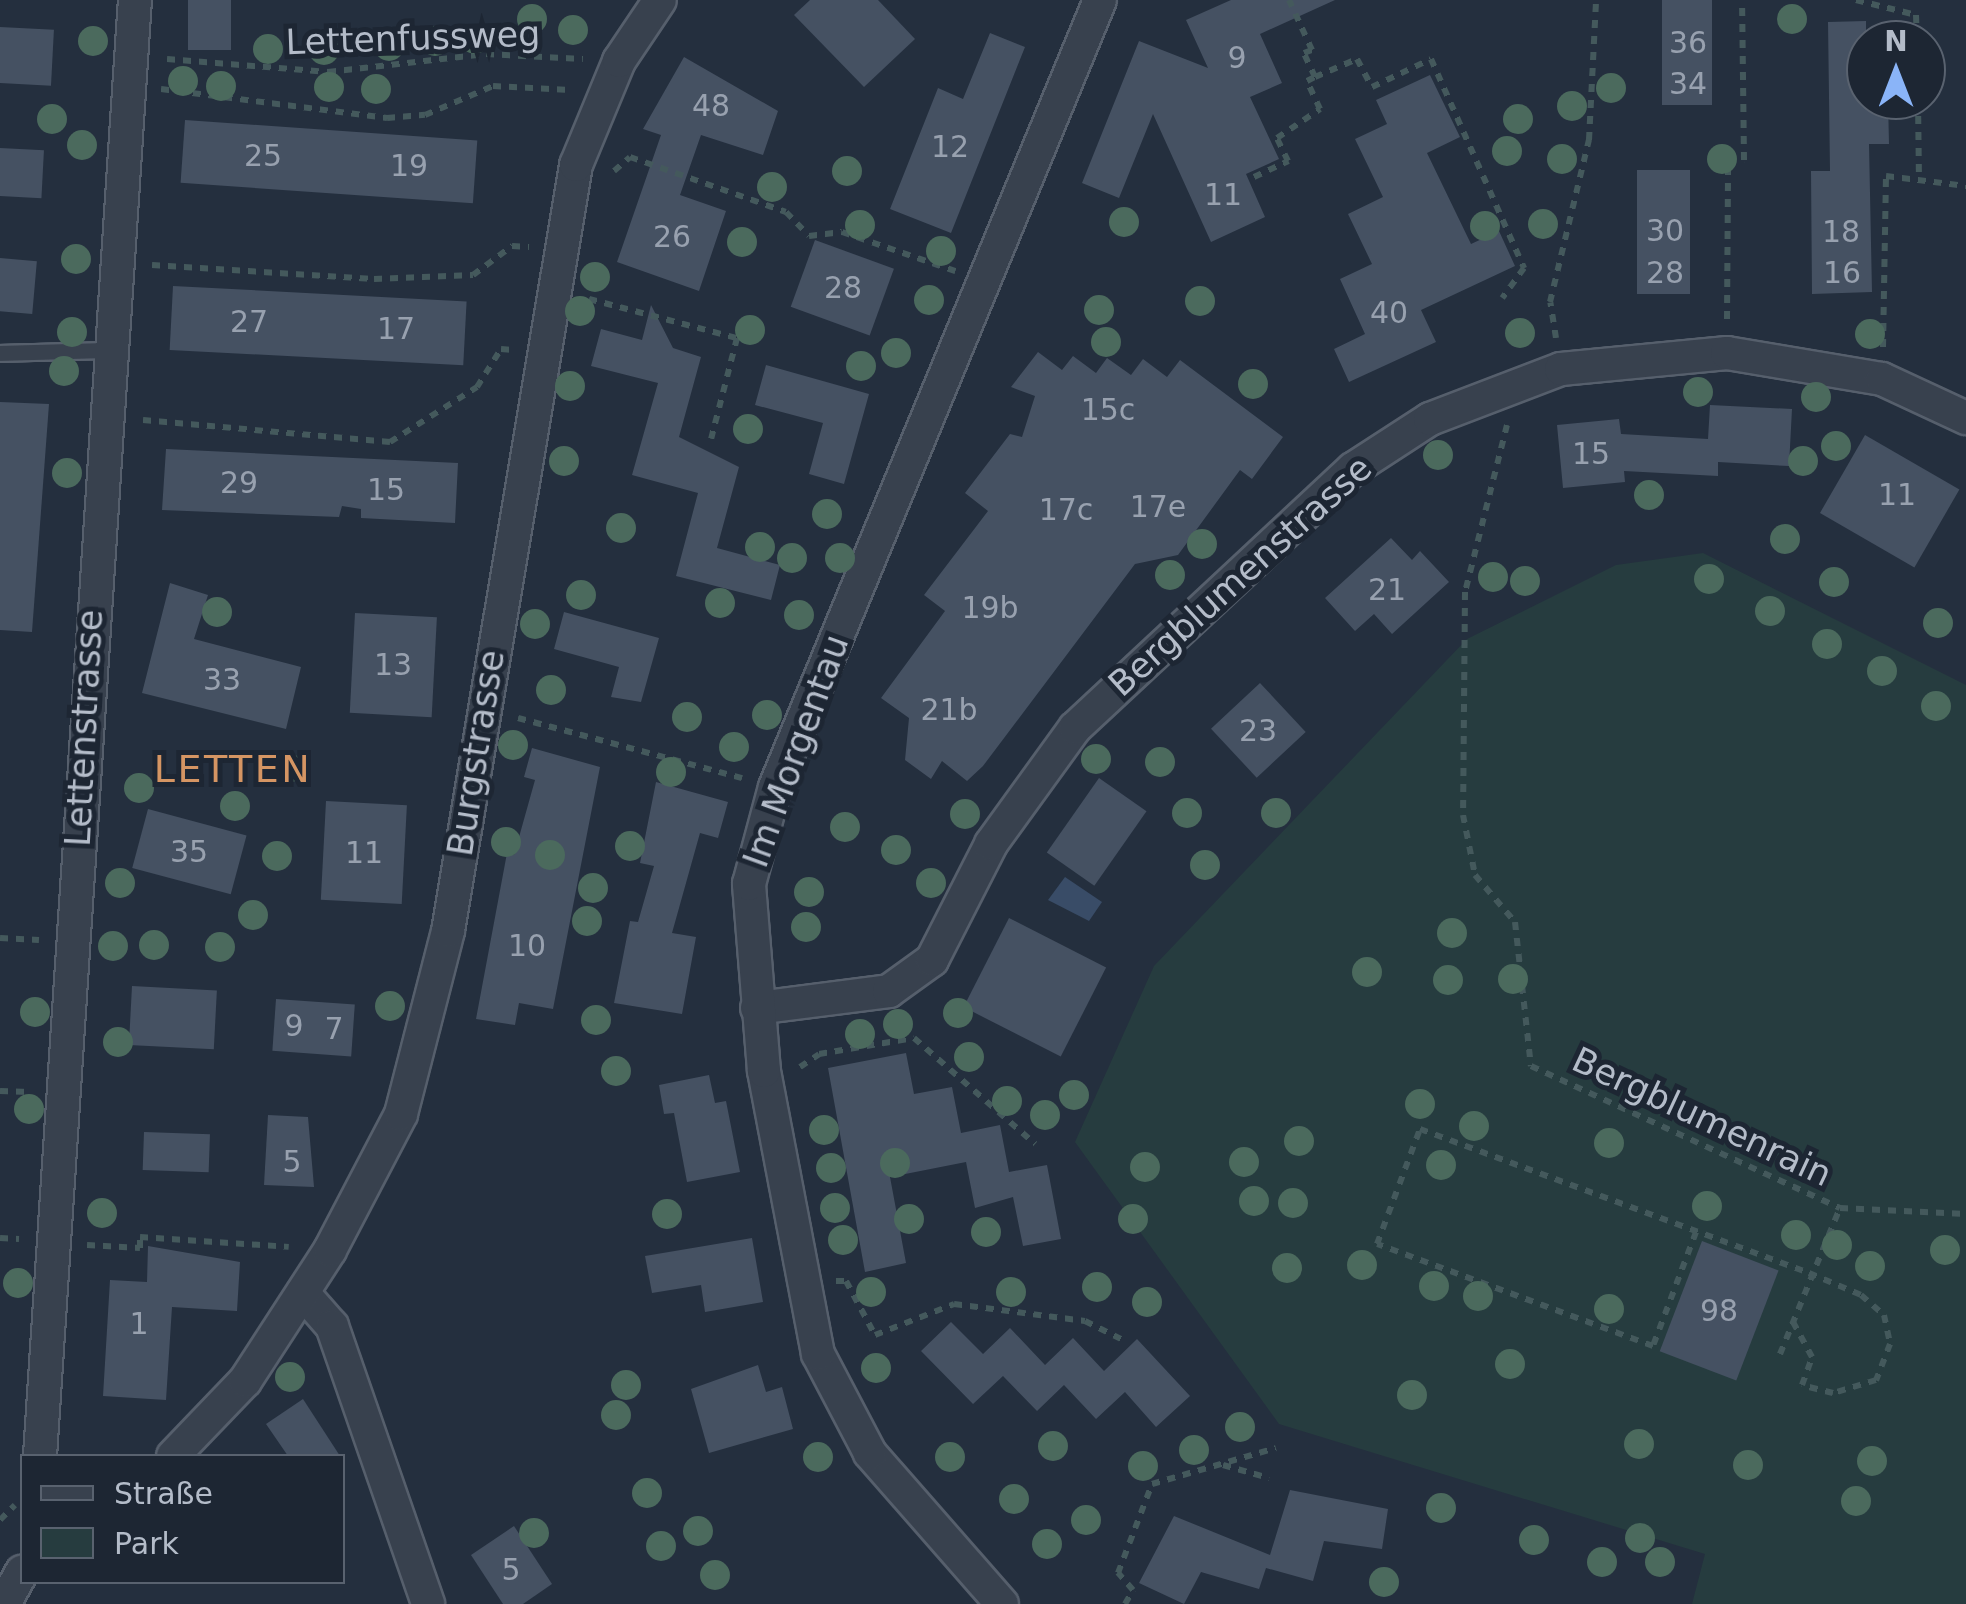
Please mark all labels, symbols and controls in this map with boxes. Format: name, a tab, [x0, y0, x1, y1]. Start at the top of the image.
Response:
street label: Lettenfussweg	[285, 13, 541, 63]
north arrow	[1846, 20, 1946, 120]
house number: 36	[1669, 25, 1707, 61]
text: N	[1884, 25, 1908, 58]
house number: 9	[1227, 40, 1247, 76]
house number: 34	[1669, 66, 1707, 102]
house number: 48	[692, 88, 730, 124]
house number: 12	[931, 129, 969, 165]
house number: 25	[244, 138, 282, 174]
house number: 19	[390, 148, 428, 184]
house number: 11	[1204, 177, 1242, 213]
house number: 30	[1646, 213, 1684, 249]
house number: 18	[1822, 214, 1860, 250]
house number: 26	[653, 219, 691, 255]
house number: 28	[1646, 255, 1684, 291]
house number: 16	[1823, 255, 1861, 291]
house number: 28	[824, 270, 862, 306]
house number: 40	[1370, 295, 1408, 331]
house number: 27	[230, 304, 268, 340]
house number: 17	[377, 311, 415, 347]
house number: 15c	[1081, 392, 1135, 428]
house number: 15	[1572, 436, 1610, 472]
street label: Bergblumenstrasse	[1100, 447, 1380, 705]
house number: 29	[220, 465, 258, 501]
house number: 15	[367, 472, 405, 508]
house number: 11	[1878, 477, 1916, 513]
house number: 17e	[1130, 489, 1186, 525]
house number: 17c	[1039, 492, 1093, 528]
house number: 21	[1368, 572, 1406, 608]
house number: 19b	[961, 590, 1019, 626]
street label: Lettenstrasse	[57, 608, 111, 848]
street label: Im Morgentau	[735, 629, 857, 873]
house number: 13	[374, 647, 412, 683]
street label: Burgstrasse	[439, 647, 513, 859]
house number: 33	[203, 662, 241, 698]
house number: 21b	[920, 692, 978, 728]
house number: 23	[1239, 713, 1277, 749]
district label: LETTEN	[154, 747, 312, 793]
house number: 35	[170, 834, 208, 870]
house number: 11	[345, 835, 383, 871]
house number: 10	[508, 928, 546, 964]
house number: 9	[284, 1008, 304, 1044]
house number: 7	[324, 1011, 344, 1047]
street label: Bergblumenrain	[1566, 1039, 1838, 1195]
house number: 5	[282, 1144, 302, 1180]
house number: 98	[1700, 1293, 1738, 1329]
house number: 1	[129, 1306, 149, 1342]
legend	[20, 1454, 345, 1584]
text: Straße	[114, 1476, 213, 1511]
text: Park	[114, 1526, 179, 1561]
house number: 5	[501, 1552, 521, 1588]

